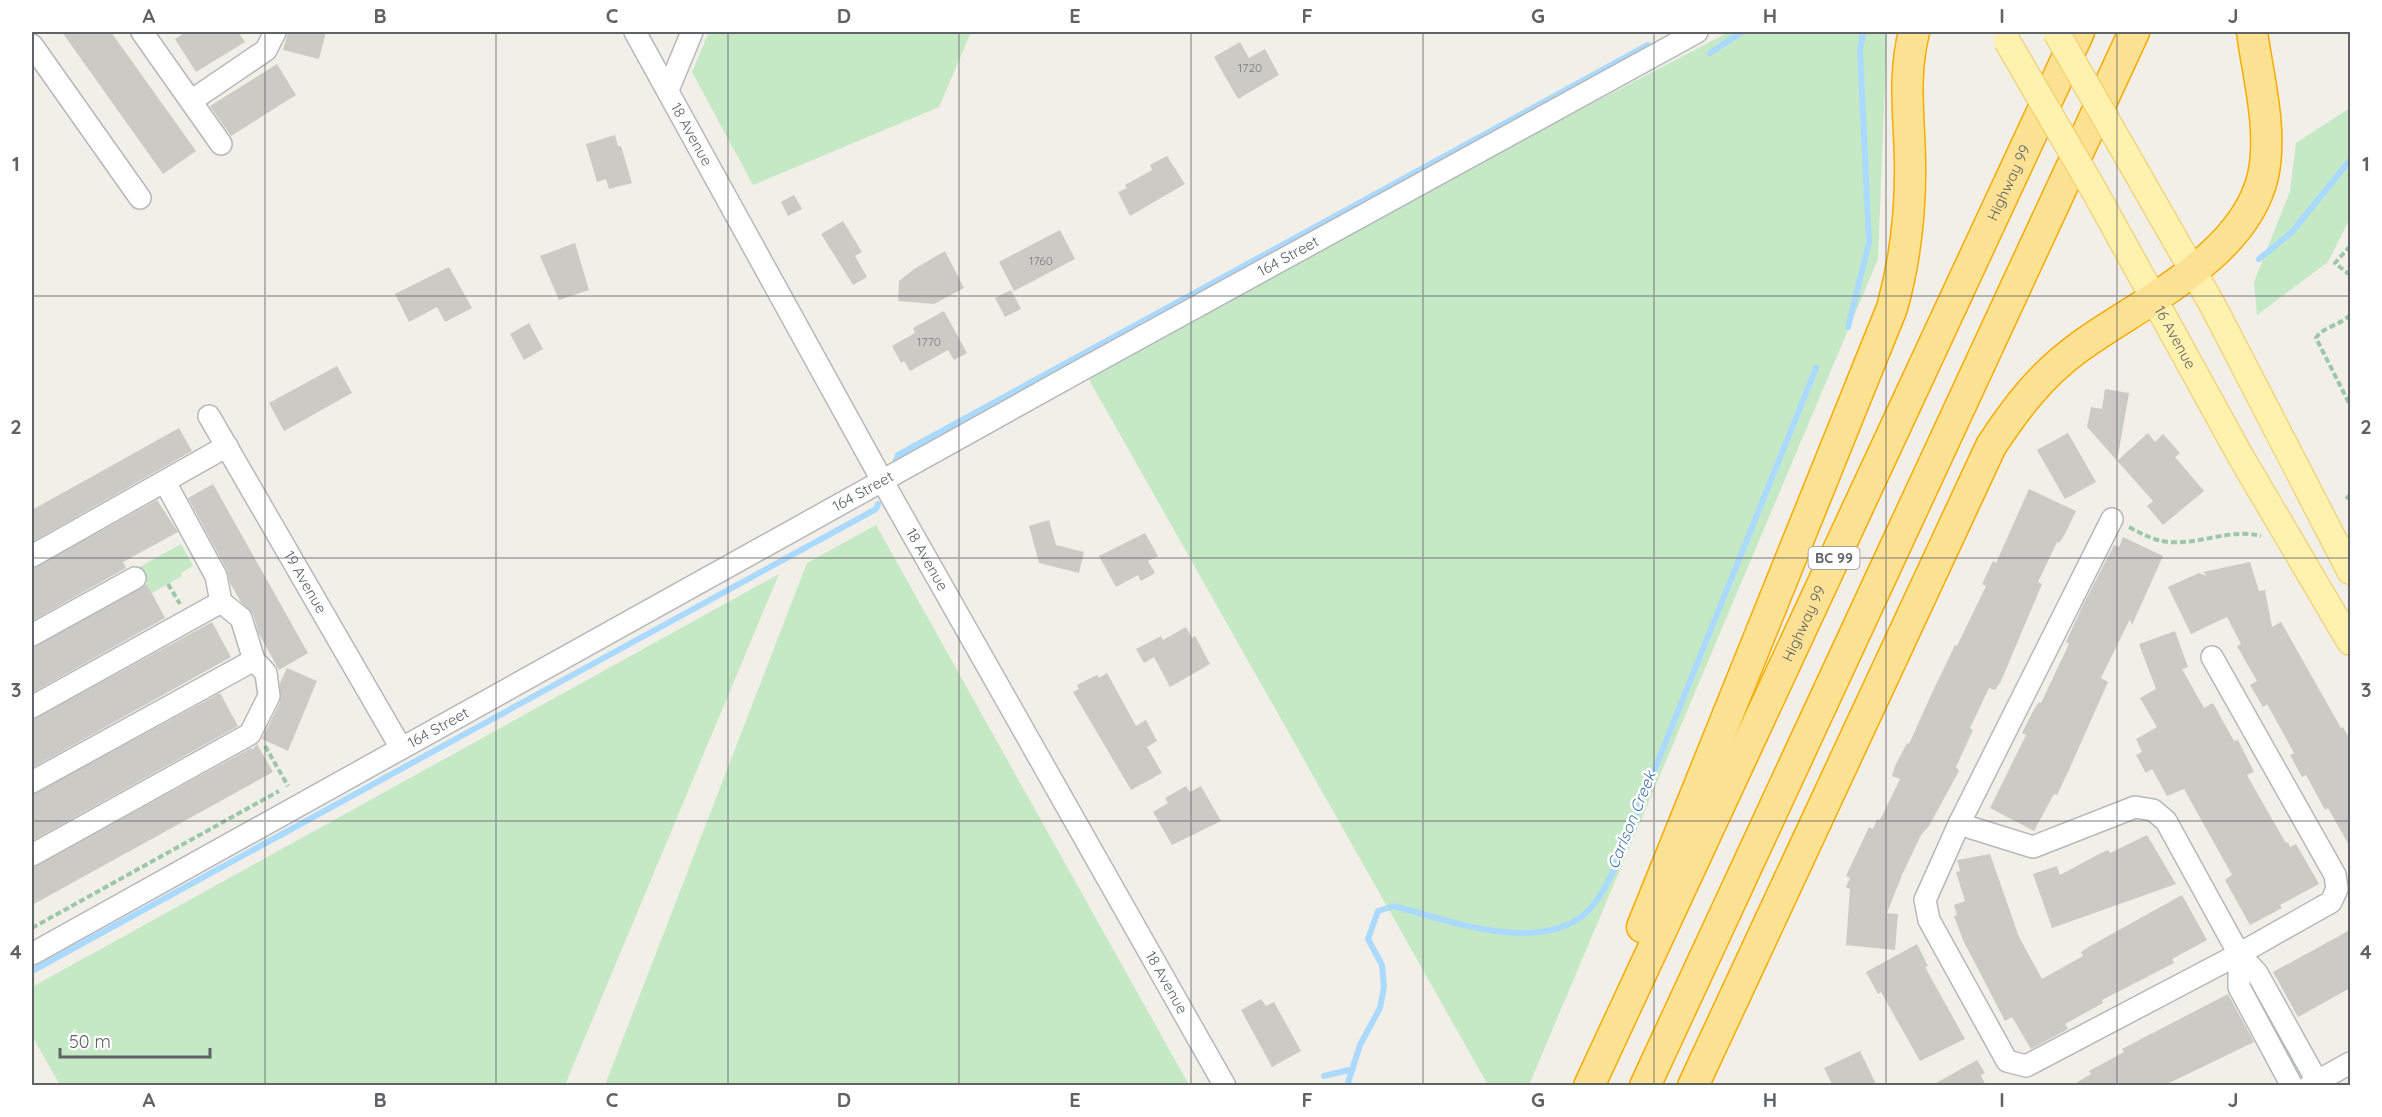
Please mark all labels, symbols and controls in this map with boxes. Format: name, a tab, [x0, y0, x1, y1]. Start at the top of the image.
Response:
text: A	[143, 3, 156, 28]
text: B	[373, 3, 387, 28]
text: C	[606, 3, 619, 28]
text: D	[837, 3, 851, 28]
text: E	[1069, 3, 1081, 28]
text: F	[1301, 3, 1313, 28]
text: G	[1531, 3, 1545, 28]
text: H	[1763, 3, 1777, 28]
text: I	[1999, 3, 2005, 28]
text: J	[2227, 3, 2239, 28]
house number: 1720	[1238, 60, 1262, 75]
street label: 18 Avenue	[667, 99, 717, 169]
street label: Highway 99	[1983, 142, 2034, 224]
text: 1	[12, 151, 20, 176]
text: 1	[2362, 151, 2370, 176]
street label: 164 Street	[1254, 231, 1322, 280]
house number: 1760	[1029, 253, 1053, 268]
street label: 16 Avenue	[2151, 302, 2201, 372]
house number: 1770	[917, 334, 941, 349]
text: 2	[10, 414, 22, 439]
text: 2	[2360, 414, 2372, 439]
street label: 164 Street	[829, 466, 897, 516]
street label: 18 Avenue	[902, 525, 953, 594]
street label: 19 Avenue	[280, 547, 331, 617]
road number: BC 99	[1808, 547, 1860, 569]
street label: Highway 99	[1778, 582, 1829, 664]
text: 3	[11, 677, 21, 702]
text: 3	[2361, 677, 2371, 702]
street label: 164 Street	[404, 703, 472, 752]
water label: Carlson Creek	[1602, 767, 1660, 872]
text: 4	[10, 939, 22, 964]
text: 4	[2360, 939, 2372, 964]
street label: 18 Avenue	[1142, 948, 1192, 1017]
scale bar	[60, 1021, 210, 1059]
text: 50 m	[69, 1030, 111, 1053]
text: A	[143, 1087, 156, 1112]
text: B	[373, 1087, 387, 1112]
text: C	[606, 1087, 619, 1112]
text: D	[837, 1087, 851, 1112]
text: E	[1069, 1087, 1081, 1112]
text: F	[1301, 1087, 1313, 1112]
text: G	[1531, 1087, 1545, 1112]
text: H	[1763, 1087, 1777, 1112]
text: I	[1999, 1087, 2005, 1112]
text: J	[2227, 1087, 2239, 1112]

